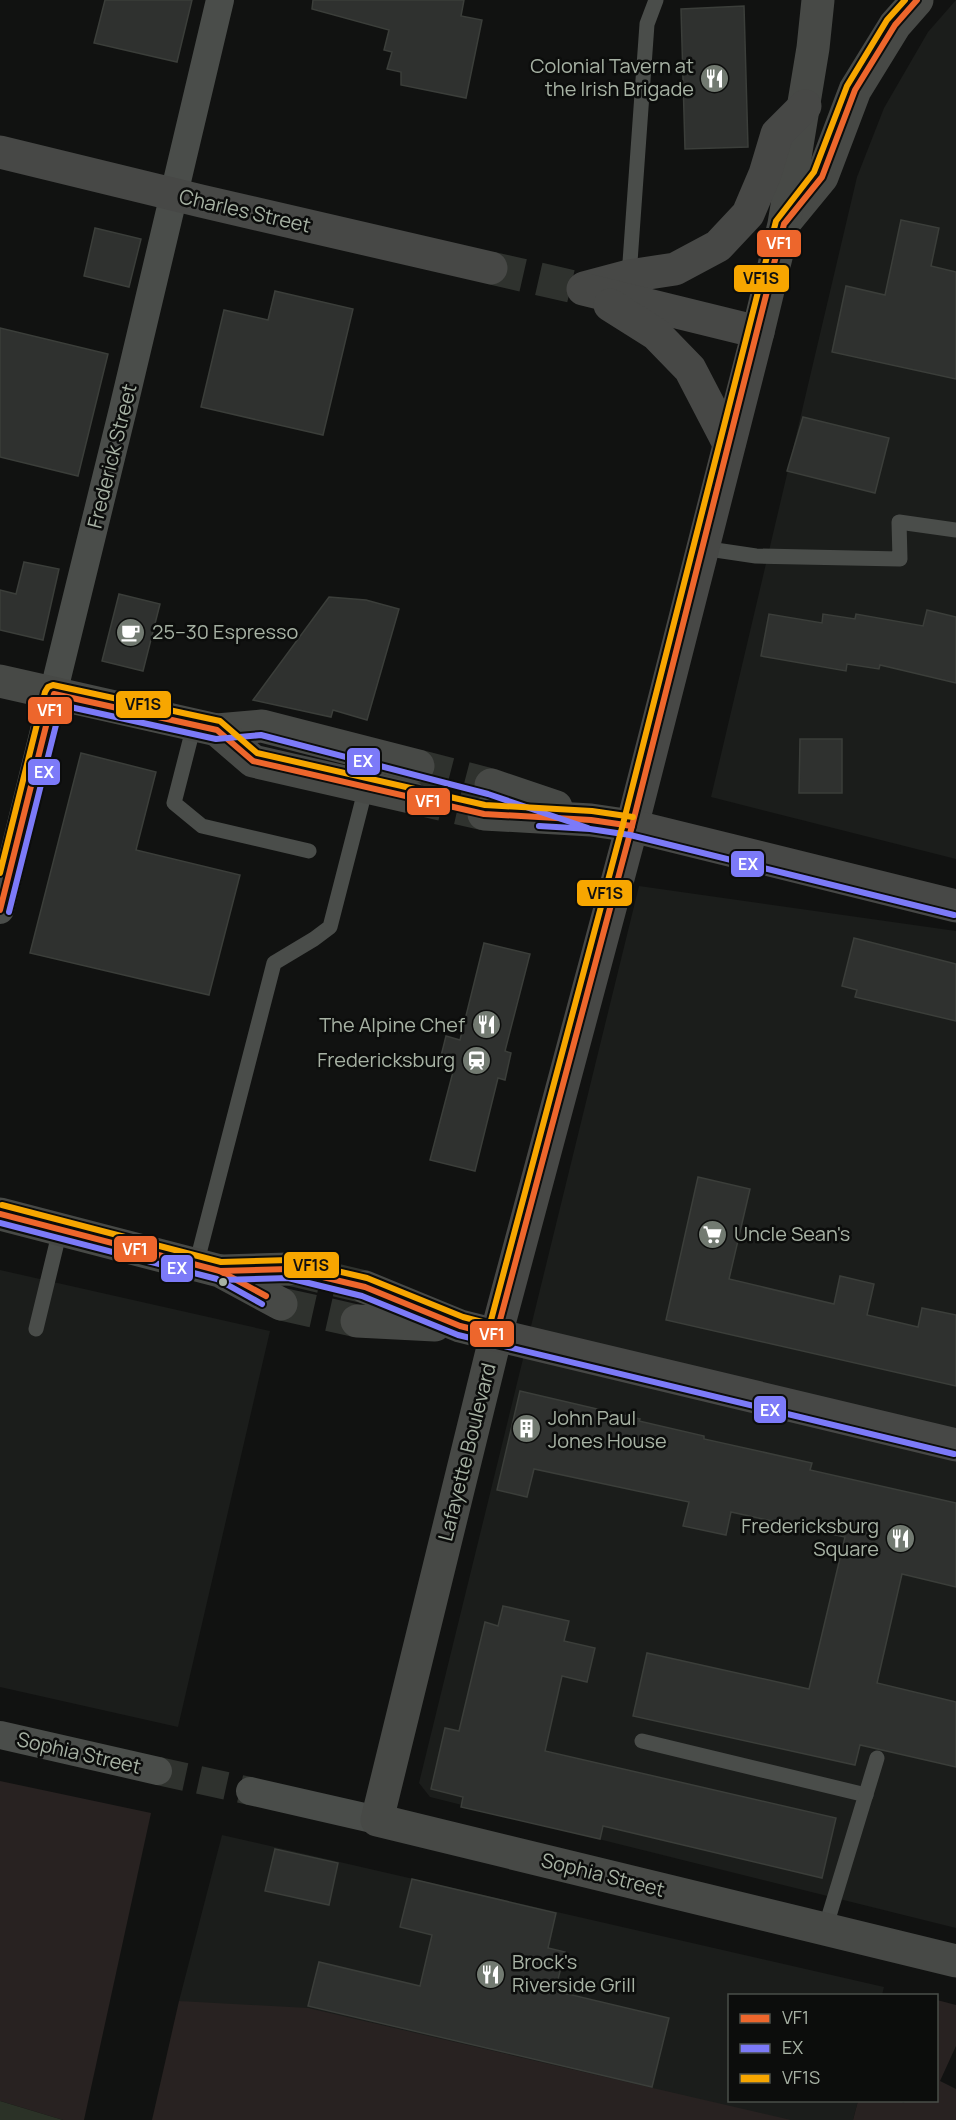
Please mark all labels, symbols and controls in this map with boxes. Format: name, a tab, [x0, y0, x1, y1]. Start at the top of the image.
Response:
place label: Colonial Tavern at the Irish Brigade	[530, 52, 694, 102]
restaurant icon: Colonial Tavern at the Irish Brigade	[699, 62, 731, 94]
street label: Charles Street	[177, 182, 313, 239]
line badge: VF1	[756, 229, 802, 258]
text: VF1	[766, 232, 792, 254]
line badge: VF1S	[733, 264, 790, 293]
text: VF1S	[743, 267, 779, 289]
street label: Frederick Street	[81, 381, 143, 531]
cafe icon: 25–30 Espresso	[115, 616, 147, 648]
place label: 25–30 Espresso	[152, 618, 298, 645]
line badge: VF1S	[115, 690, 172, 719]
text: VF1S	[125, 693, 161, 715]
line badge: VF1	[27, 696, 73, 725]
text: VF1	[37, 699, 63, 721]
line badge: EX	[346, 747, 381, 776]
text: EX	[353, 750, 373, 772]
line badge: EX	[27, 758, 61, 786]
text: EX	[34, 761, 54, 783]
line badge: VF1	[406, 787, 451, 816]
text: VF1	[415, 790, 441, 812]
line badge: EX	[730, 850, 765, 878]
text: EX	[738, 853, 758, 875]
line badge: VF1S	[576, 879, 633, 907]
text: VF1S	[587, 882, 623, 904]
restaurant icon: The Alpine Chef	[470, 1009, 502, 1041]
place label: The Alpine Chef	[319, 1011, 465, 1038]
station icon: Fredericksburg	[460, 1044, 492, 1076]
place label: Fredericksburg	[317, 1046, 455, 1073]
supermarket icon: Uncle Sean's	[697, 1218, 729, 1250]
place label: Uncle Sean's	[734, 1220, 850, 1247]
line badge: VF1	[113, 1235, 158, 1263]
text: VF1	[122, 1238, 148, 1260]
line badge: VF1S	[283, 1251, 340, 1279]
line badge: EX	[160, 1254, 194, 1283]
text: VF1S	[293, 1254, 329, 1276]
text: EX	[167, 1257, 187, 1279]
unlabelled marker	[217, 1276, 229, 1288]
line badge: VF1	[469, 1320, 515, 1348]
text: VF1	[479, 1323, 505, 1345]
street label: Lafayette Boulevard	[431, 1360, 502, 1544]
line badge: EX	[753, 1395, 787, 1424]
text: EX	[760, 1399, 780, 1421]
place label: John Paul Jones House	[548, 1404, 667, 1454]
building icon: John Paul Jones House	[511, 1413, 543, 1445]
place label: Fredericksburg Square	[741, 1512, 879, 1562]
restaurant icon: Fredericksburg Square	[884, 1522, 916, 1554]
street label: Sophia Street	[14, 1725, 144, 1780]
street label: Sophia Street	[539, 1846, 668, 1903]
place label: Brock's Riverside Grill	[512, 1948, 636, 1998]
restaurant icon: Brock's Riverside Grill	[475, 1958, 507, 1990]
legend	[728, 1994, 938, 2102]
text: VF1	[782, 2005, 809, 2029]
text: EX	[782, 2035, 803, 2059]
text: VF1S	[782, 2065, 820, 2089]

